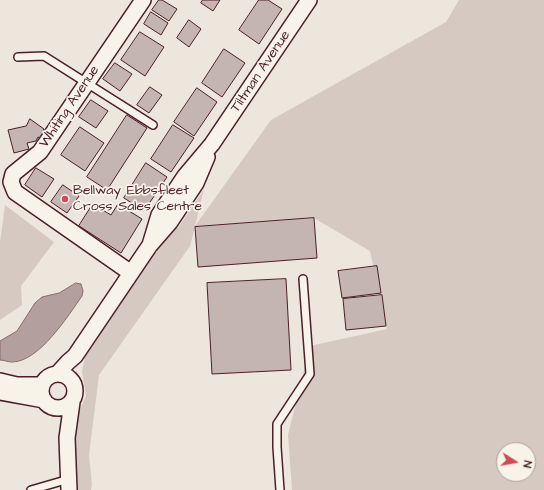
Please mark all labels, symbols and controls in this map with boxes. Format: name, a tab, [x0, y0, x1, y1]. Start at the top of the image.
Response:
street label: Tiltman Avenue	[228, 28, 294, 116]
street label: Whiting Avenue	[36, 63, 104, 151]
place label: Bellway Ebbsfleet Cross Sales Centre	[73, 183, 202, 216]
marker: Bellway Ebbsfleet Cross Sales Centre	[60, 194, 70, 204]
north arrow	[496, 442, 536, 482]
text: N	[519, 459, 535, 469]

